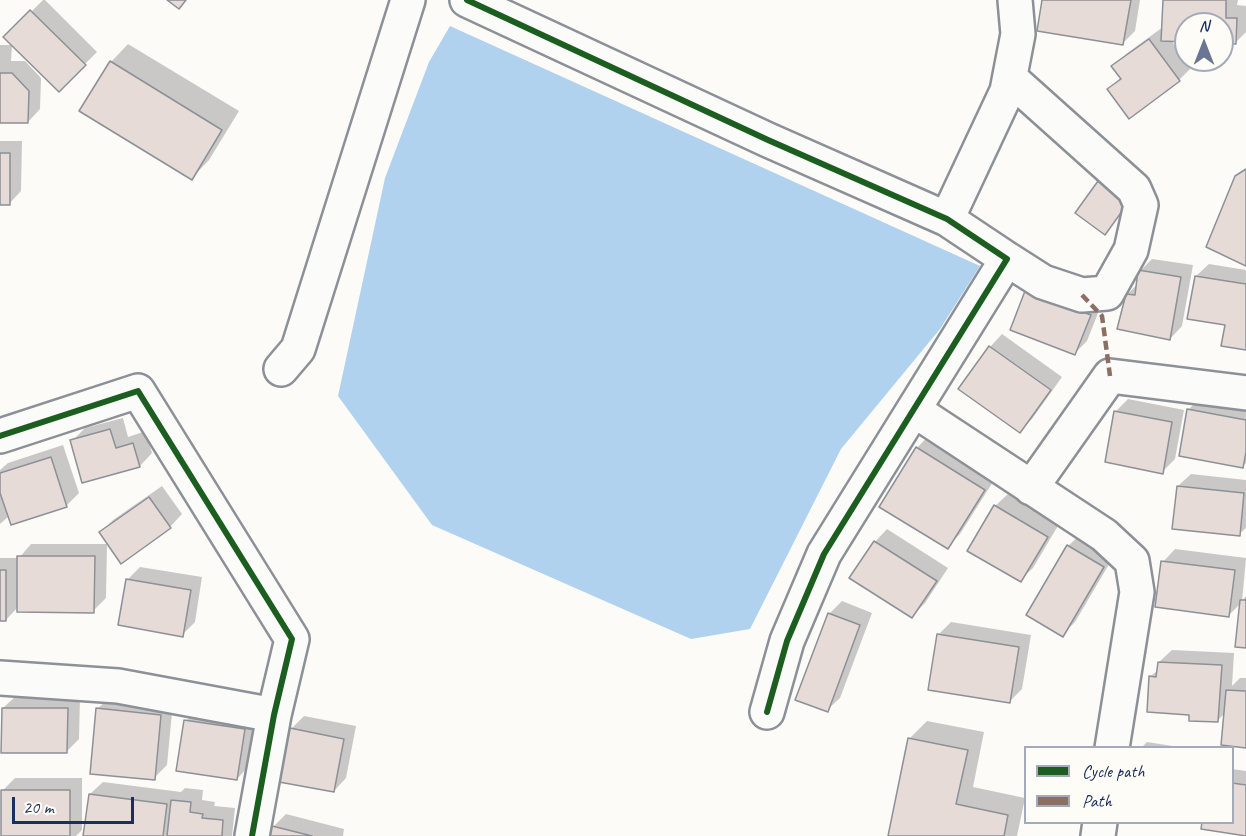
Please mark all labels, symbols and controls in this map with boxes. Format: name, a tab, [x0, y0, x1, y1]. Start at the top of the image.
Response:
north arrow	[1174, 12, 1234, 72]
text: N	[1199, 16, 1209, 36]
legend	[1024, 746, 1234, 824]
text: Cycle path	[1082, 760, 1144, 782]
scale bar	[15, 785, 136, 823]
text: Path	[1082, 790, 1112, 812]
text: 20 m	[23, 796, 54, 818]

